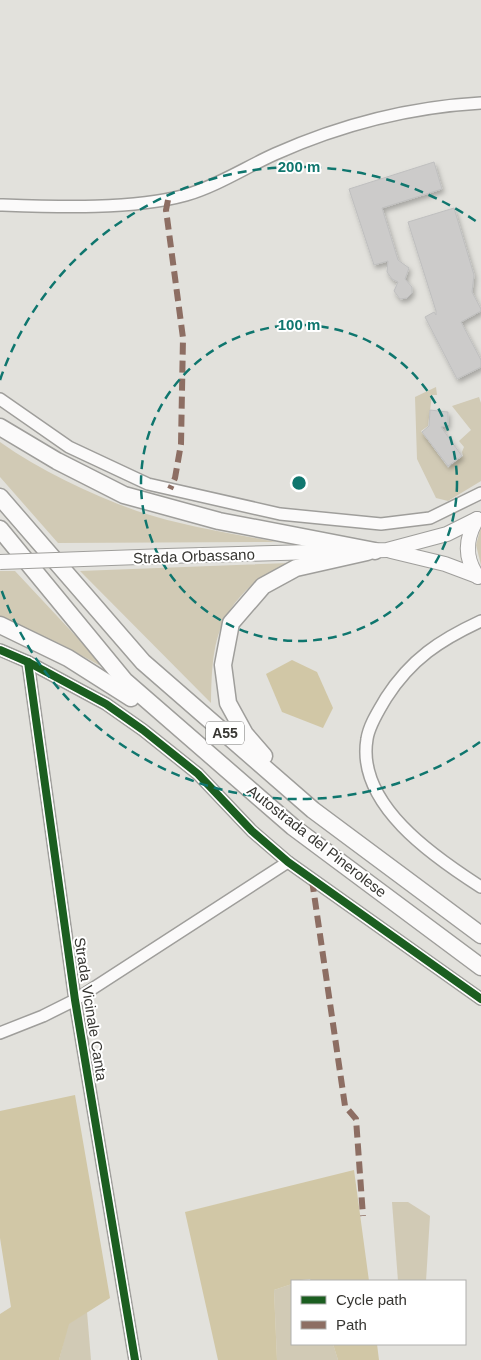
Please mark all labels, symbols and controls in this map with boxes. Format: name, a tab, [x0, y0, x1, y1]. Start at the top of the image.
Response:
text: 200 m	[278, 158, 320, 175]
text: 100 m	[278, 316, 320, 333]
centre of rings	[290, 474, 308, 492]
street label: Strada Orbassano	[133, 545, 255, 567]
road number: A55	[206, 721, 244, 744]
street label: Autostrada del Pinerolese	[244, 781, 390, 901]
street label: Strada Vicinale Canta	[71, 936, 111, 1082]
legend	[291, 1280, 466, 1345]
text: Cycle path	[336, 1291, 407, 1308]
text: Path	[336, 1316, 367, 1333]

